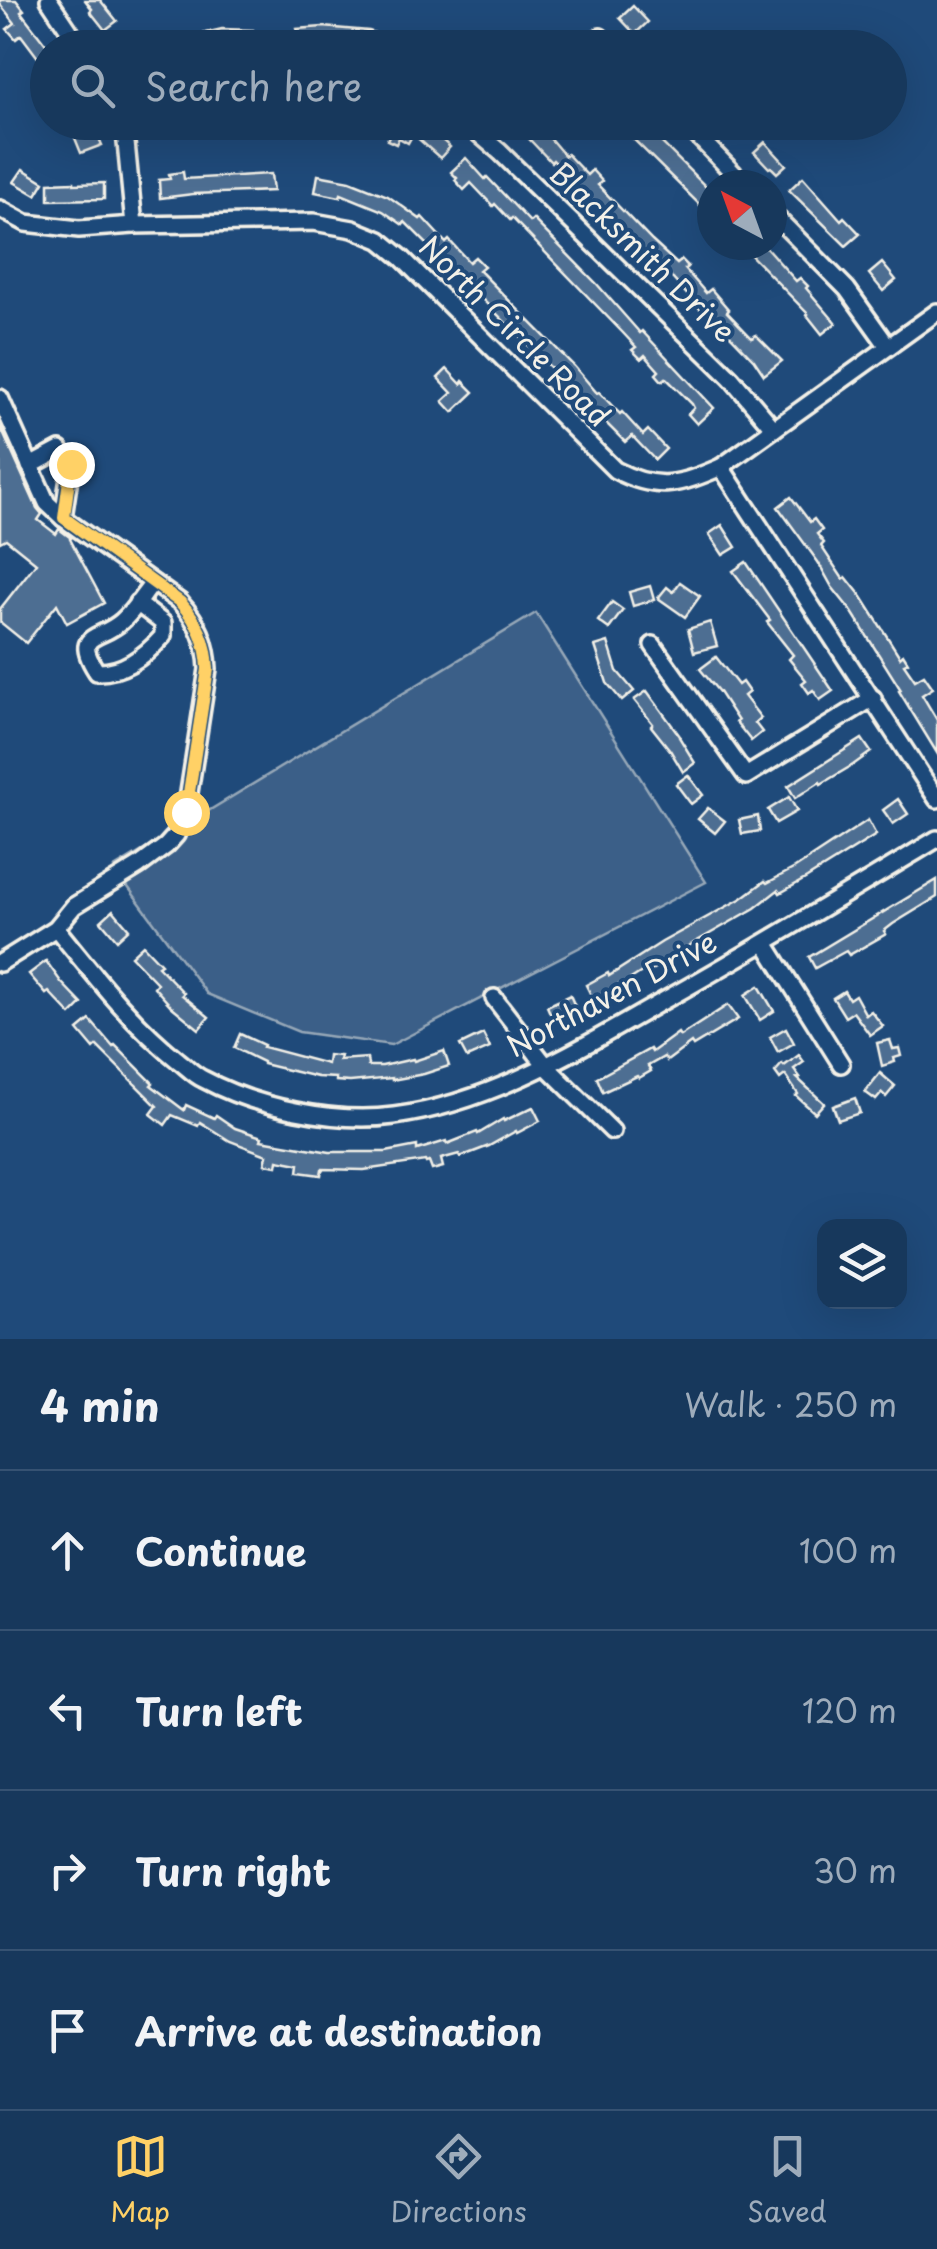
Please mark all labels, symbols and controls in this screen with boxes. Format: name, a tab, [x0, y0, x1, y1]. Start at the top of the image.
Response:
search box	[30, 30, 907, 140]
text: Search here	[145, 57, 362, 114]
icon: search	[65, 58, 120, 113]
street label: Blacksmith Drive	[541, 151, 747, 352]
north arrow	[697, 170, 787, 260]
street label: North Circle Road	[410, 224, 622, 436]
route end	[49, 442, 95, 488]
route start	[164, 790, 210, 836]
street label: Northaven Drive	[498, 918, 724, 1067]
map controls	[817, 1219, 907, 1309]
button: layers	[817, 1219, 907, 1309]
text: 4 min	[40, 1373, 160, 1436]
text: Walk · 250 m	[684, 1380, 897, 1428]
text: Continue	[135, 1522, 306, 1579]
icon: ahead	[40, 1523, 95, 1578]
text: 100 m	[799, 1526, 897, 1574]
text: Turn left	[135, 1682, 303, 1739]
icon: left	[40, 1683, 95, 1738]
text: 120 m	[802, 1686, 897, 1734]
text: Turn right	[135, 1842, 331, 1899]
icon: right	[40, 1843, 95, 1898]
text: 30 m	[813, 1846, 897, 1894]
text: Arrive at destination	[135, 2002, 543, 2059]
icon: arrive	[40, 2003, 95, 2058]
tab: Map	[110, 2129, 170, 2232]
tab: Directions	[391, 2129, 527, 2232]
tab: Saved	[747, 2129, 827, 2232]

